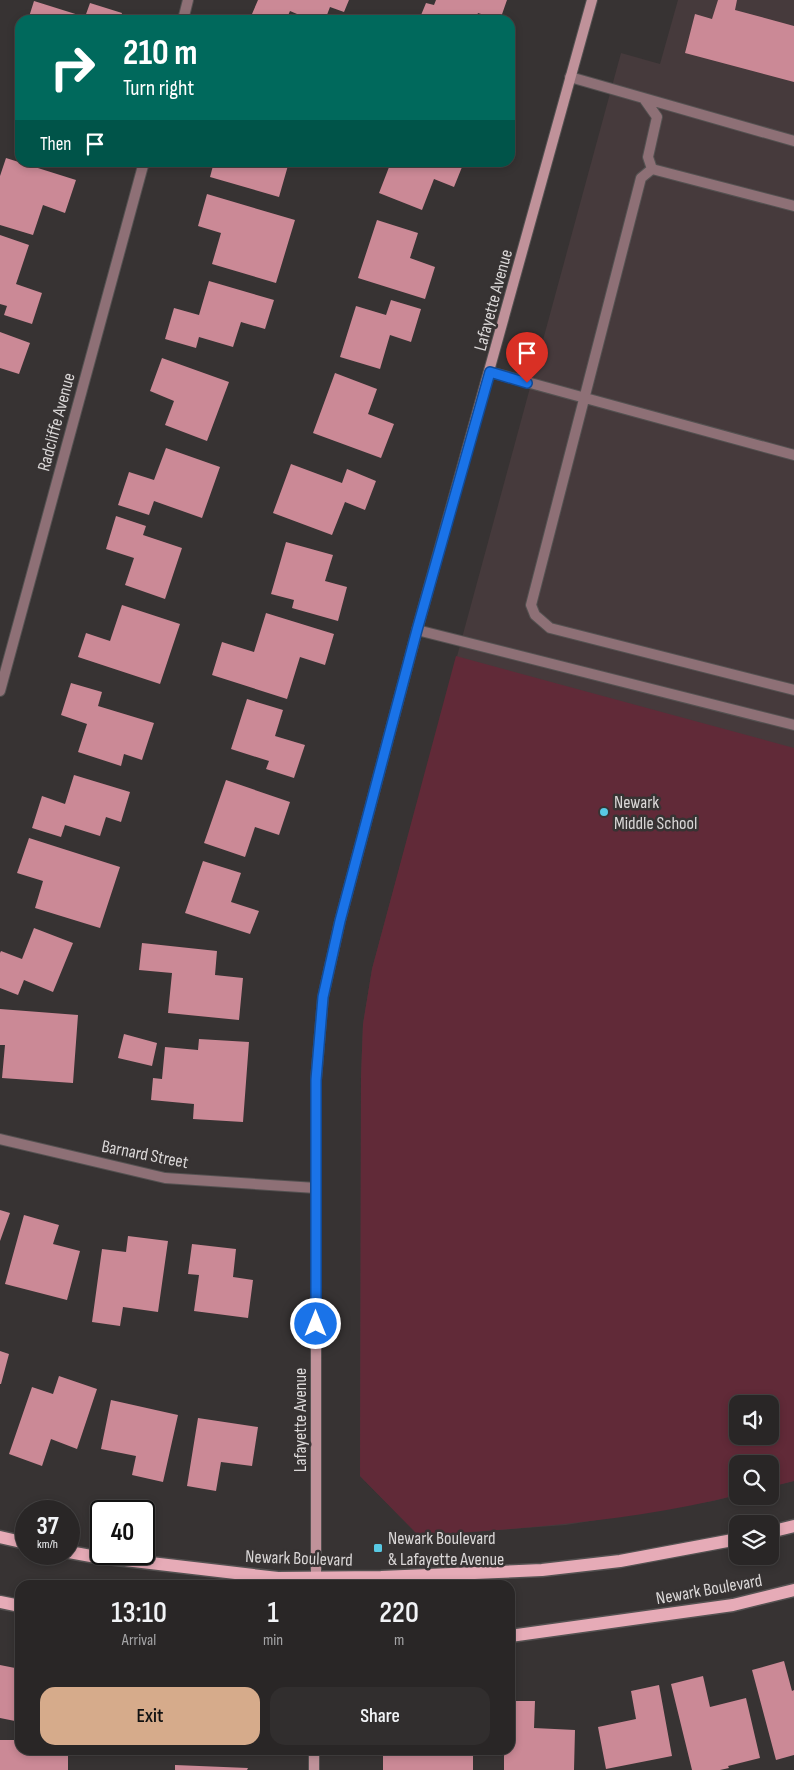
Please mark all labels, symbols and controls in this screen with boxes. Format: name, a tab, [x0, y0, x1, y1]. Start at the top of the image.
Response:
text: 210 m	[123, 32, 197, 75]
icon: right	[40, 35, 105, 100]
text: Turn right	[123, 75, 194, 102]
icon: arrive	[81, 130, 109, 158]
text: Then	[40, 133, 71, 156]
street label: Lafayette Avenue	[470, 247, 517, 353]
pin	[506, 332, 548, 383]
icon: arrive	[513, 339, 541, 367]
street label: Radcliffe Avenue	[33, 371, 80, 474]
place label: Newark Middle School	[614, 792, 697, 834]
marker: Newark Middle School	[598, 806, 610, 818]
street label: Barnard Street	[100, 1136, 191, 1173]
position arrow	[289, 1297, 341, 1349]
street label: Lafayette Avenue	[290, 1368, 311, 1472]
map controls	[729, 1395, 779, 1565]
button: sound	[729, 1395, 779, 1445]
button: search	[729, 1455, 779, 1505]
speed limit sign: 40	[90, 1500, 155, 1565]
text: 37	[36, 1511, 59, 1542]
button: layers	[729, 1515, 779, 1565]
place label: Newark Boulevard & Lafayette Avenue	[388, 1528, 504, 1570]
text: km/h	[37, 1537, 58, 1552]
marker: Newark Boulevard & Lafayette Avenue	[372, 1542, 384, 1554]
street label: Newark Boulevard	[245, 1546, 353, 1571]
street label: Newark Boulevard	[654, 1570, 764, 1609]
text: 13:10	[111, 1595, 167, 1631]
text: 1	[267, 1595, 279, 1631]
text: 220	[379, 1595, 419, 1631]
text: Arrival	[122, 1631, 156, 1650]
text: min	[263, 1631, 283, 1650]
text: m	[394, 1631, 404, 1650]
button: Exit	[40, 1687, 260, 1745]
button: Share	[270, 1687, 490, 1745]

